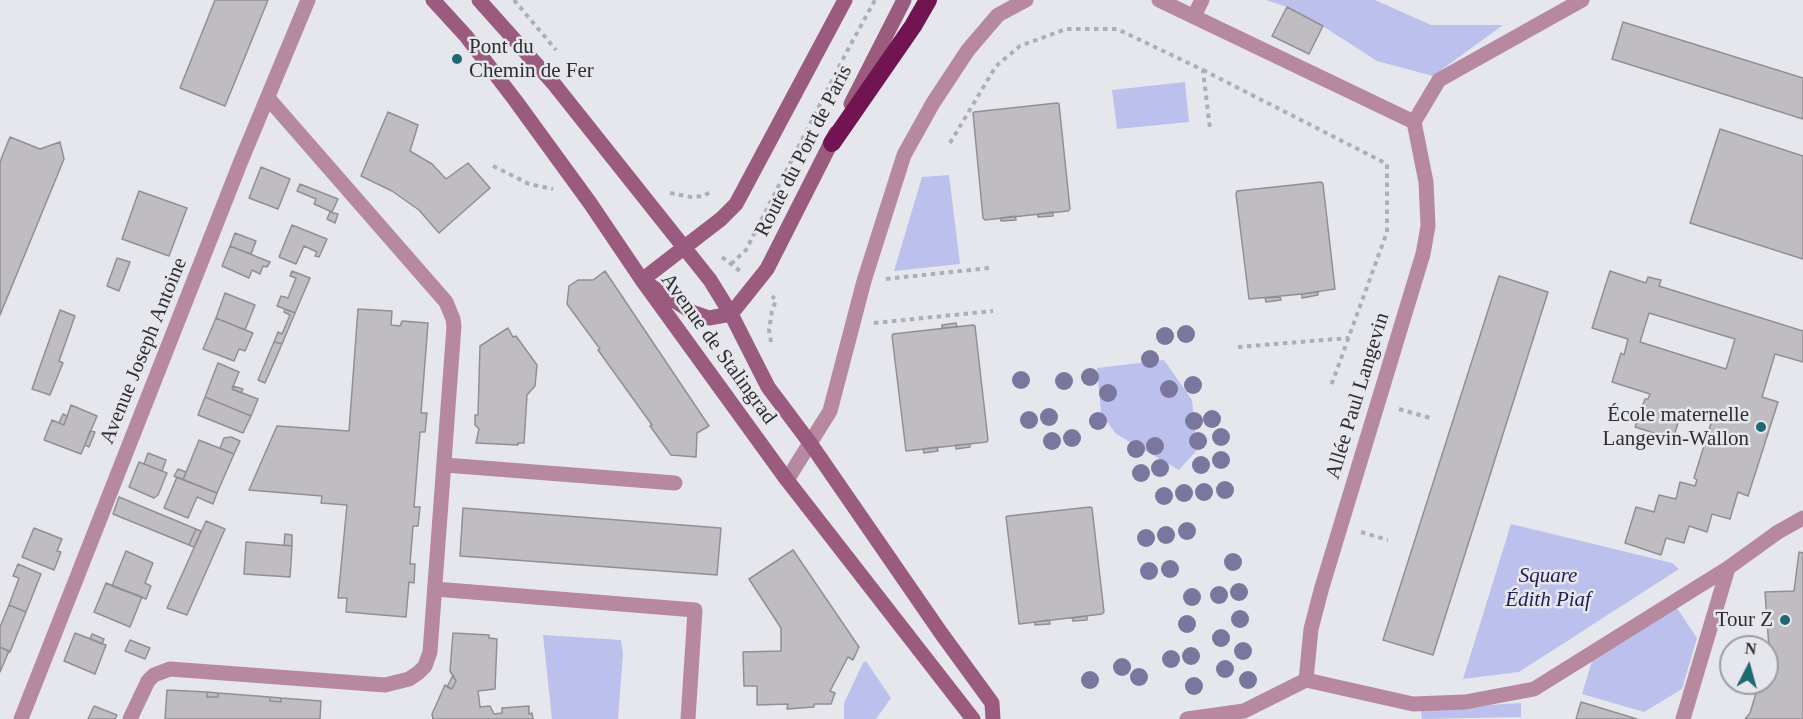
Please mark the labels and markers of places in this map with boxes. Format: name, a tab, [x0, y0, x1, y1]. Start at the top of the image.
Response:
place label: Pont du Chemin de Fer	[469, 34, 594, 84]
marker: Pont du Chemin de Fer	[450, 52, 464, 66]
place label: École maternelle Langevin-Wallon	[1603, 402, 1749, 452]
marker: École maternelle Langevin-Wallon	[1754, 420, 1768, 434]
place label: Tour Z	[1716, 607, 1773, 633]
marker: Tour Z	[1778, 613, 1792, 627]

